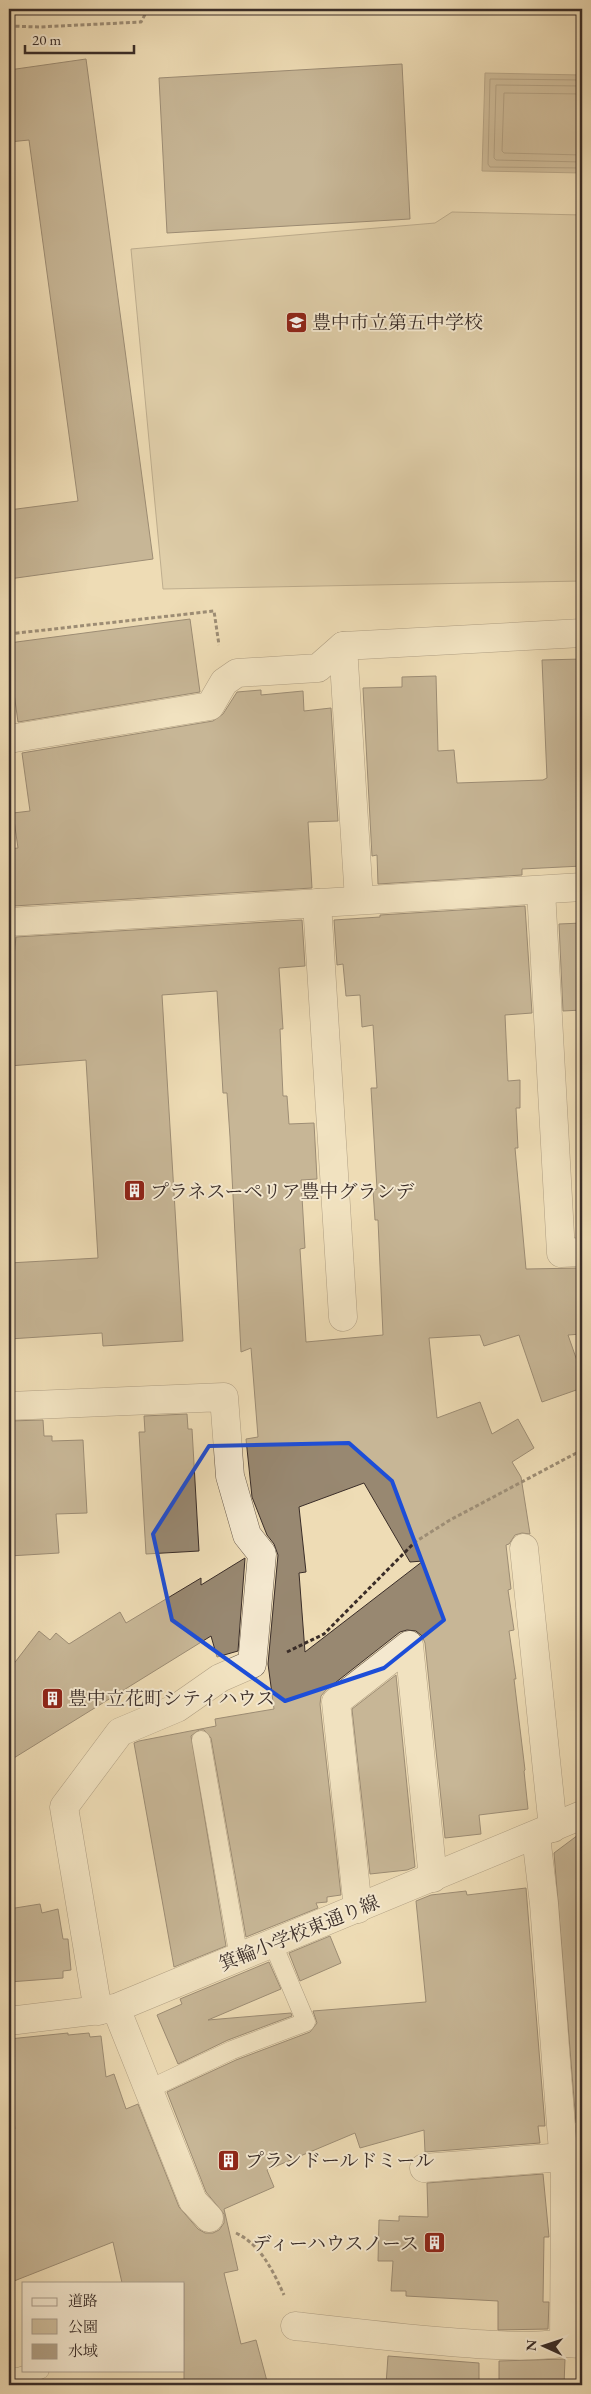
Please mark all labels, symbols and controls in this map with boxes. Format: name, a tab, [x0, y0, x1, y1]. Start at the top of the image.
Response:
scale bar	[25, 22, 134, 54]
text: 20 m	[32, 30, 61, 49]
school or university icon: 豊中市立第五中学校	[284, 310, 308, 334]
place label: 豊中市立第五中学校	[312, 310, 483, 335]
building icon: プラネスーペリア豊中グランデ	[122, 1179, 146, 1203]
place label: プラネスーペリア豊中グランデ	[150, 1179, 414, 1204]
building icon: 豊中立花町シティハウス	[40, 1686, 64, 1710]
place label: 豊中立花町シティハウス	[68, 1686, 275, 1711]
street label: 箕輪小学校東通り線	[215, 1889, 383, 1977]
building icon: プランドールドミール	[217, 2148, 241, 2172]
place label: プランドールドミール	[245, 2148, 434, 2173]
place label: ディーハウスノース	[253, 2231, 419, 2256]
building icon: ディーハウスノース	[423, 2231, 447, 2255]
legend	[22, 2282, 185, 2372]
text: 道路	[68, 2291, 98, 2310]
text: 公園	[68, 2317, 98, 2336]
north arrow	[518, 2322, 568, 2372]
text: N	[522, 2339, 540, 2351]
text: 水域	[68, 2341, 98, 2360]

